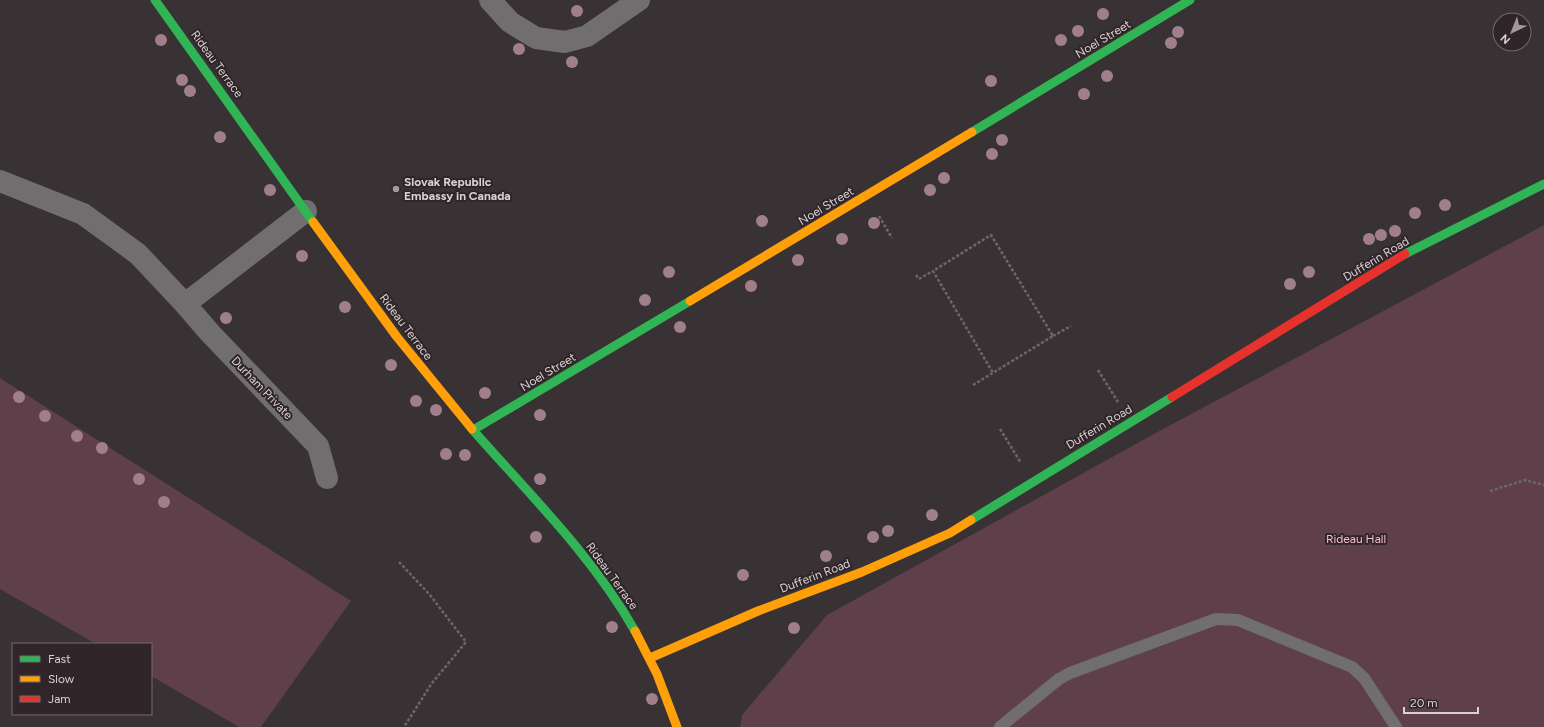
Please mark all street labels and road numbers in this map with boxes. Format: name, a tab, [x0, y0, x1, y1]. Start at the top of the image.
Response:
street label: Noel Street	[1073, 17, 1134, 61]
street label: Rideau Terrace	[188, 28, 246, 101]
street label: Noel Street	[796, 184, 857, 228]
street label: Dufferin Road	[1340, 234, 1412, 284]
street label: Rideau Terrace	[377, 291, 436, 363]
street label: Noel Street	[518, 350, 579, 394]
street label: Durham Private	[228, 354, 296, 423]
street label: Dufferin Road	[1063, 402, 1135, 452]
street label: Rideau Terrace	[583, 540, 641, 613]
street label: Dufferin Road	[778, 556, 852, 596]

